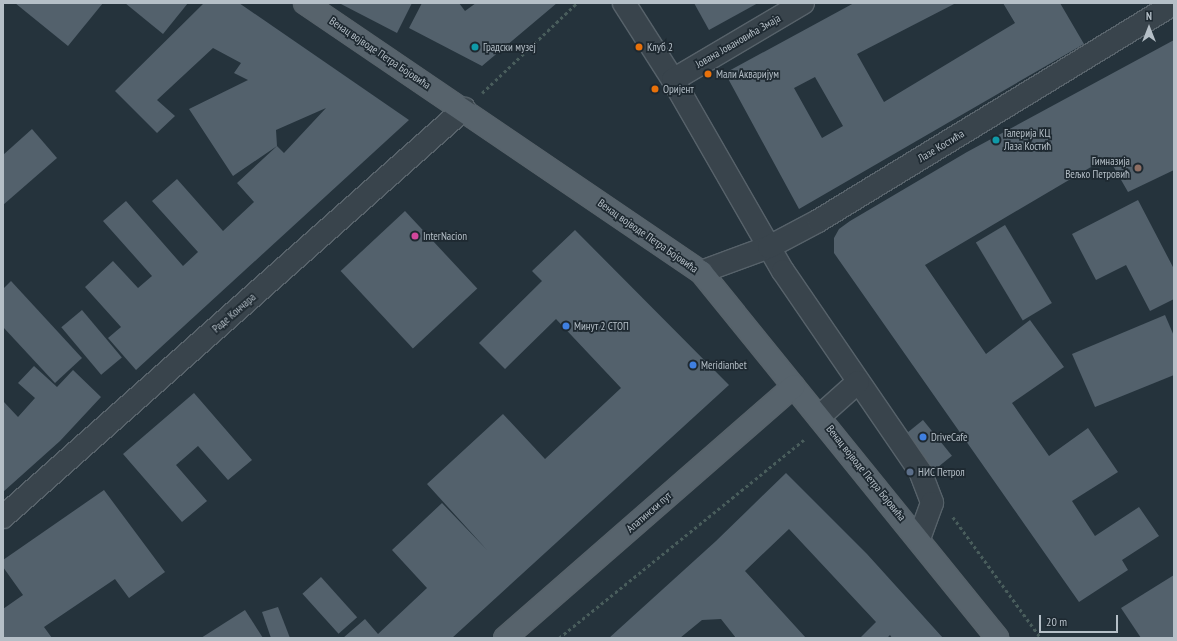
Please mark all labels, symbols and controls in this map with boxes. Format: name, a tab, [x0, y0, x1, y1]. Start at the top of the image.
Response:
north arrow	[1129, 8, 1169, 48]
text: N	[1146, 9, 1152, 23]
street label: Јована Јовановића Змаја	[693, 11, 783, 71]
street label: Венац војводе Петра Бојовића	[327, 14, 433, 92]
place label: Градски музеј	[483, 40, 536, 54]
place label: Клуб 2	[647, 40, 673, 54]
marker: Градски музеј	[470, 42, 480, 52]
marker: Клуб 2	[634, 42, 644, 52]
place label: Мали Акваријум	[716, 67, 779, 81]
marker: Мали Акваријум	[703, 69, 713, 79]
place label: Оријент	[663, 82, 694, 96]
marker: Оријент	[650, 84, 660, 94]
street label: Лазе Костића	[915, 127, 967, 165]
place label: Галерија КЦ Лаза Костић	[1004, 127, 1051, 153]
marker: Галерија КЦ Лаза Костић	[991, 135, 1001, 145]
place label: Гимназија Вељко Петровић	[1065, 155, 1130, 181]
marker: Гимназија Вељко Петровић	[1133, 163, 1143, 173]
street label: Венац војводе Петра Бојовића	[595, 196, 701, 276]
place label: InterNacion	[423, 229, 467, 243]
marker: InterNacion	[410, 231, 420, 241]
street label: Раде Кончара	[210, 291, 258, 335]
place label: Минут 2 СТОП	[574, 319, 629, 333]
marker: Минут 2 СТОП	[561, 321, 571, 331]
place label: Meridianbet	[701, 358, 747, 372]
marker: Meridianbet	[688, 360, 698, 370]
street label: Венац војводе Петра Бојовића	[823, 423, 909, 523]
place label: DriveCafe	[931, 430, 968, 444]
marker: DriveCafe	[918, 432, 928, 442]
place label: НИС Петрол	[918, 465, 965, 479]
marker: НИС Петрол	[905, 467, 915, 477]
street label: Апатински пут	[624, 489, 674, 535]
scale bar	[1041, 607, 1120, 633]
text: 20 m	[1046, 614, 1067, 629]

